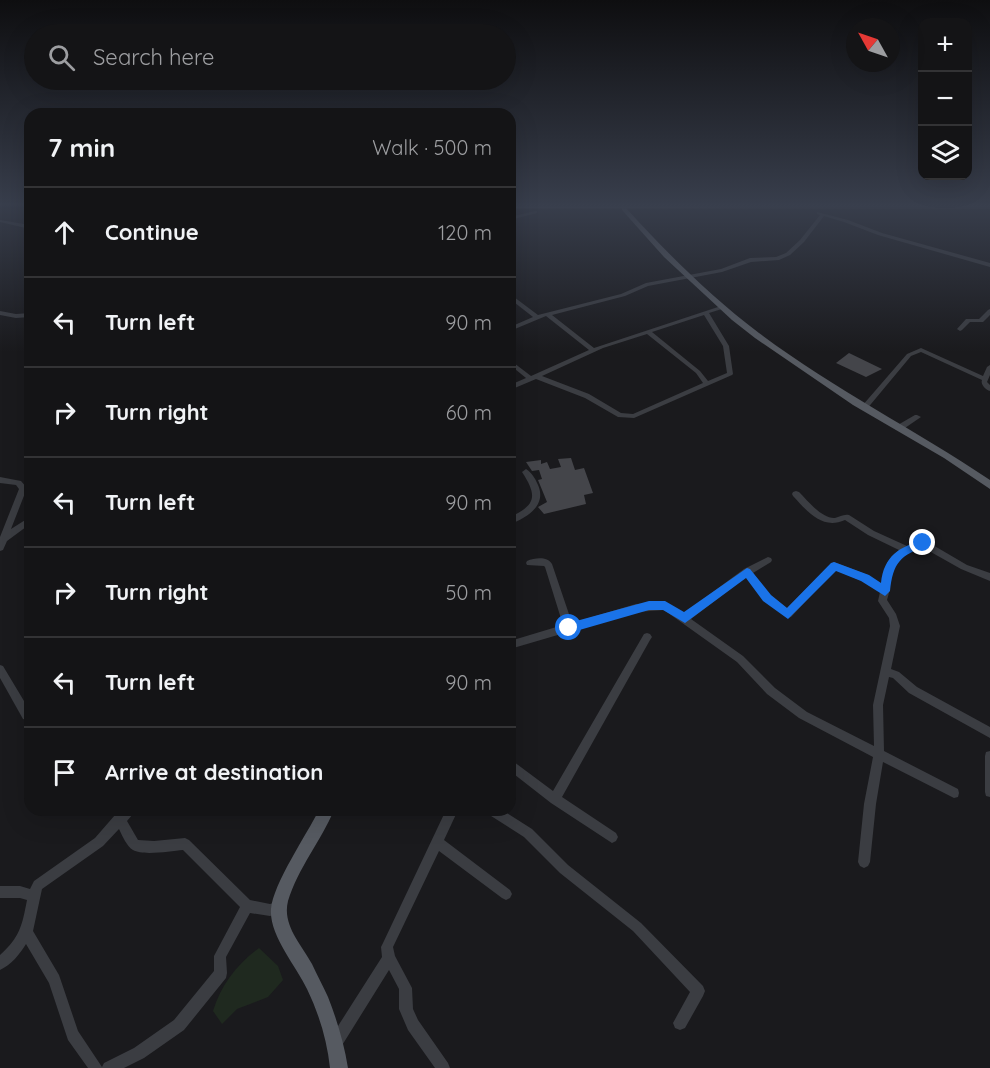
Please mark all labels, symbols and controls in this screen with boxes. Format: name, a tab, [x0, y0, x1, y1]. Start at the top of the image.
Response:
north arrow	[846, 18, 900, 72]
map controls	[918, 18, 972, 180]
button: +	[918, 18, 972, 72]
search box	[24, 24, 516, 90]
icon: search	[45, 41, 78, 74]
text: Search here	[93, 43, 214, 71]
button: −	[918, 72, 972, 126]
button: layers	[918, 126, 972, 180]
text: 7 min	[48, 131, 115, 164]
text: Walk · 500 m	[372, 135, 492, 160]
icon: ahead	[48, 216, 81, 249]
text: Continue	[105, 218, 199, 246]
text: 120 m	[438, 220, 492, 245]
icon: left	[48, 306, 81, 339]
text: Turn left	[105, 308, 195, 336]
text: 90 m	[445, 310, 492, 335]
icon: right	[48, 396, 81, 429]
text: Turn right	[105, 398, 209, 426]
text: 60 m	[446, 400, 492, 425]
icon: left	[48, 486, 81, 519]
text: Turn left	[105, 488, 195, 516]
text: 90 m	[445, 490, 492, 515]
route end	[909, 529, 935, 555]
icon: right	[48, 576, 81, 609]
text: Turn right	[105, 578, 209, 606]
text: 50 m	[446, 580, 492, 605]
route start	[555, 614, 581, 640]
icon: left	[48, 666, 81, 699]
text: Turn left	[105, 668, 195, 696]
text: 90 m	[445, 670, 492, 695]
icon: arrive	[48, 756, 81, 789]
text: Arrive at destination	[105, 758, 323, 786]

